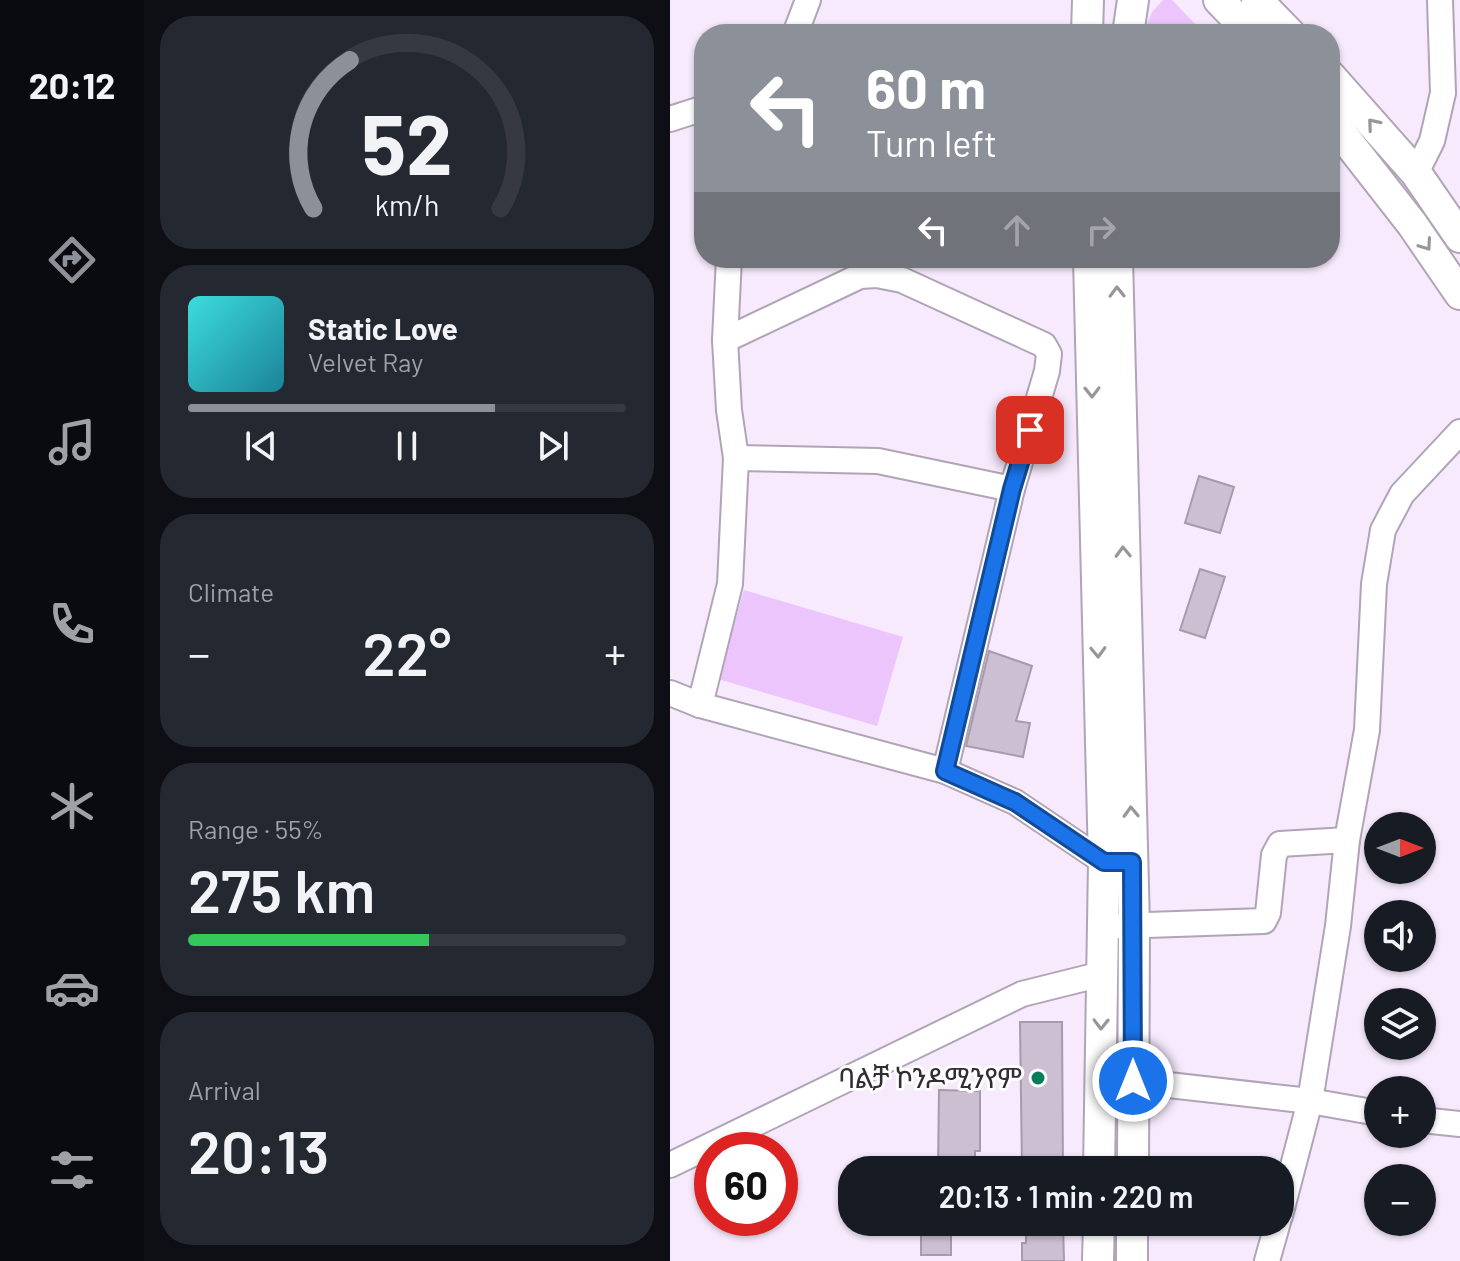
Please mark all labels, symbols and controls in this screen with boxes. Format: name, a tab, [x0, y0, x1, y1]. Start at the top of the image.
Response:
text: 60 m	[866, 53, 986, 120]
icon: left	[734, 56, 838, 160]
text: 20:12	[29, 63, 115, 106]
text: 52	[361, 91, 453, 191]
one-way arrow	[1368, 119, 1383, 134]
text: Turn left	[866, 121, 997, 164]
text: km/h	[375, 187, 439, 222]
icon: left	[911, 208, 955, 252]
icon: ahead	[995, 208, 1039, 252]
icon: right	[1079, 208, 1123, 252]
icon: directions	[44, 232, 100, 288]
one-way arrow	[1416, 236, 1431, 250]
one-way arrow	[1108, 285, 1126, 298]
text: Static Love	[308, 310, 458, 346]
text: Velvet Ray	[308, 346, 423, 377]
one-way arrow	[1083, 386, 1101, 399]
pin	[996, 396, 1064, 464]
icon: arrive	[1008, 408, 1052, 452]
icon: music	[44, 414, 100, 470]
icon: previous	[239, 424, 283, 468]
icon: pause	[385, 424, 429, 468]
icon: next	[531, 424, 575, 468]
one-way arrow	[1115, 545, 1132, 558]
text: Climate	[188, 576, 274, 607]
icon: phone	[44, 596, 100, 652]
text: 22°	[363, 616, 451, 688]
text: −	[188, 626, 210, 679]
text: +	[604, 626, 626, 679]
one-way arrow	[1089, 646, 1107, 659]
icon: climate	[44, 778, 100, 834]
one-way arrow	[1122, 805, 1139, 818]
north arrow	[1364, 812, 1436, 884]
map controls	[1364, 812, 1436, 1236]
text: Range · 55%	[188, 813, 324, 844]
text: 275 km	[188, 853, 375, 925]
button: sound	[1364, 900, 1436, 972]
icon: car	[44, 960, 100, 1016]
button: layers	[1364, 988, 1436, 1060]
one-way arrow	[1092, 1018, 1110, 1031]
position arrow	[1091, 1039, 1175, 1123]
place label: ባልቻ ኮንዶሚንየም	[838, 1060, 1022, 1094]
marker: ባልቻ ኮንዶሚንየም	[1029, 1069, 1047, 1087]
text: Arrival	[188, 1074, 261, 1105]
button: +	[1364, 1076, 1436, 1148]
text: 20:13	[188, 1114, 329, 1186]
speed limit sign: 60	[694, 1132, 798, 1236]
icon: filters	[44, 1142, 100, 1198]
button: −	[1364, 1164, 1436, 1236]
text: 20:13 · 1 min · 220 m	[939, 1178, 1193, 1214]

